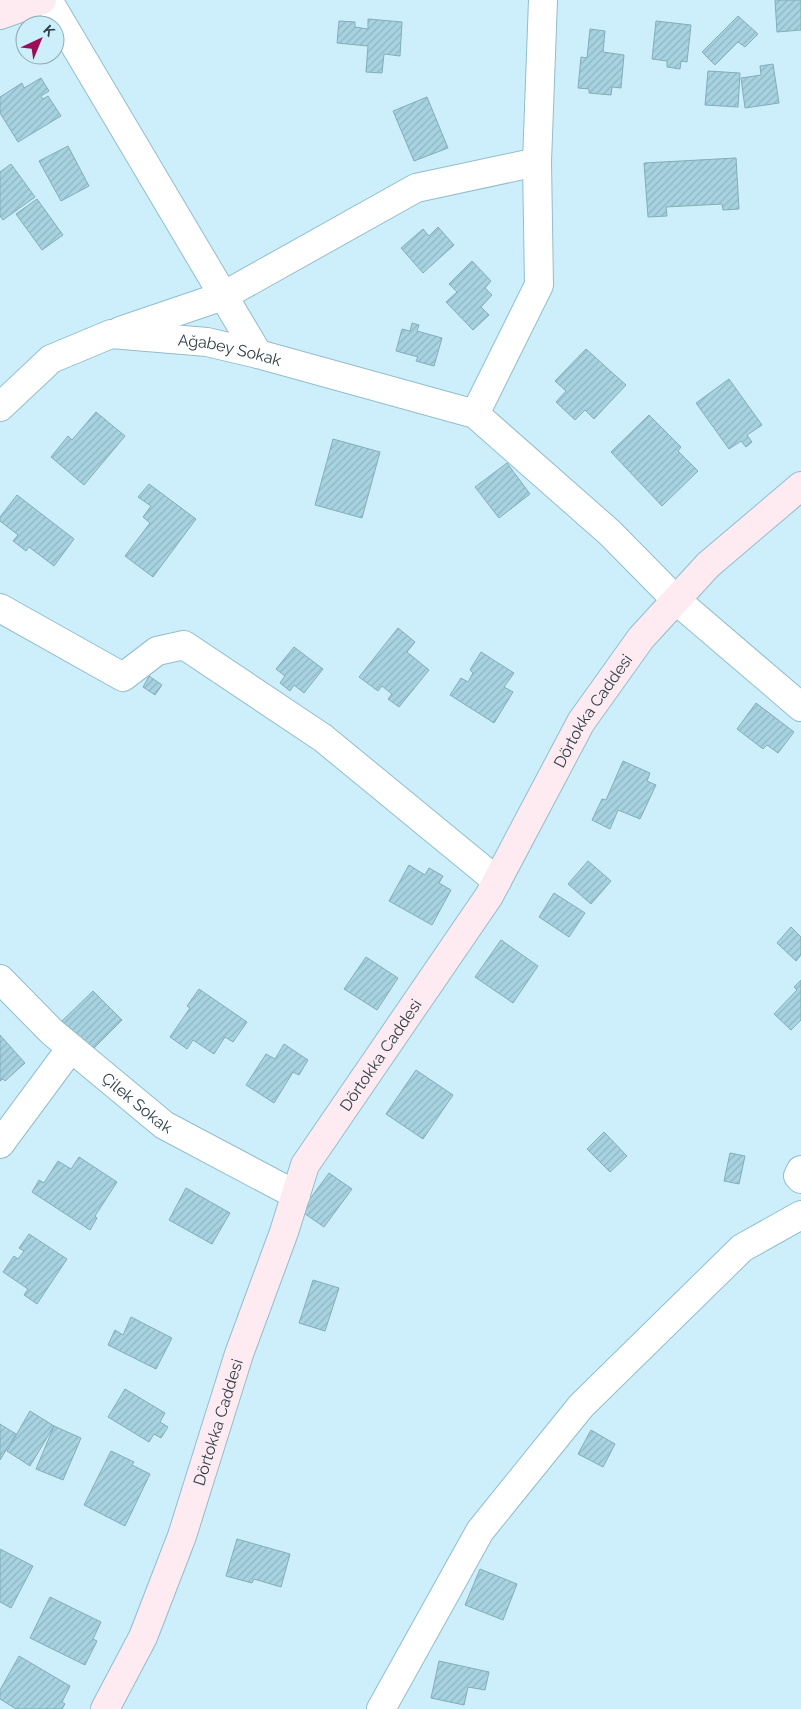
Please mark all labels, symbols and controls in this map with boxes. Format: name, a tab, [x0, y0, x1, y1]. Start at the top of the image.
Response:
north arrow	[15, 15, 65, 65]
text: K	[40, 22, 58, 40]
street label: Ağabey Sokak	[177, 330, 284, 370]
street label: Dörtokka Caddesi	[549, 650, 636, 771]
street label: Dörtokka Caddesi	[335, 995, 425, 1115]
street label: Çilek Sokak	[98, 1068, 176, 1137]
street label: Dörtokka Caddesi	[189, 1357, 246, 1488]

